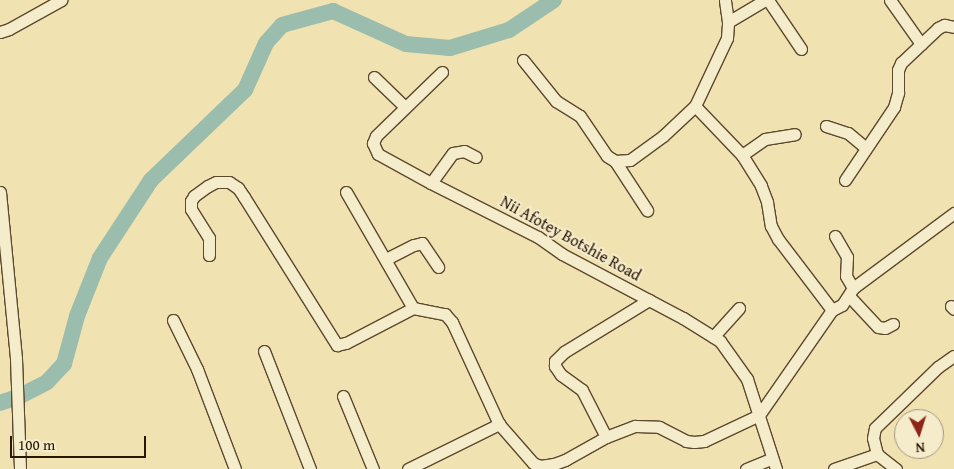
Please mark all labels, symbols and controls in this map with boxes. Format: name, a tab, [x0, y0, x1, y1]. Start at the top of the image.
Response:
street label: Nii Afotey Botshie Road	[497, 191, 645, 285]
north arrow	[894, 409, 944, 459]
scale bar	[12, 426, 149, 458]
text: 100 m	[18, 434, 55, 455]
text: N	[915, 438, 926, 458]

